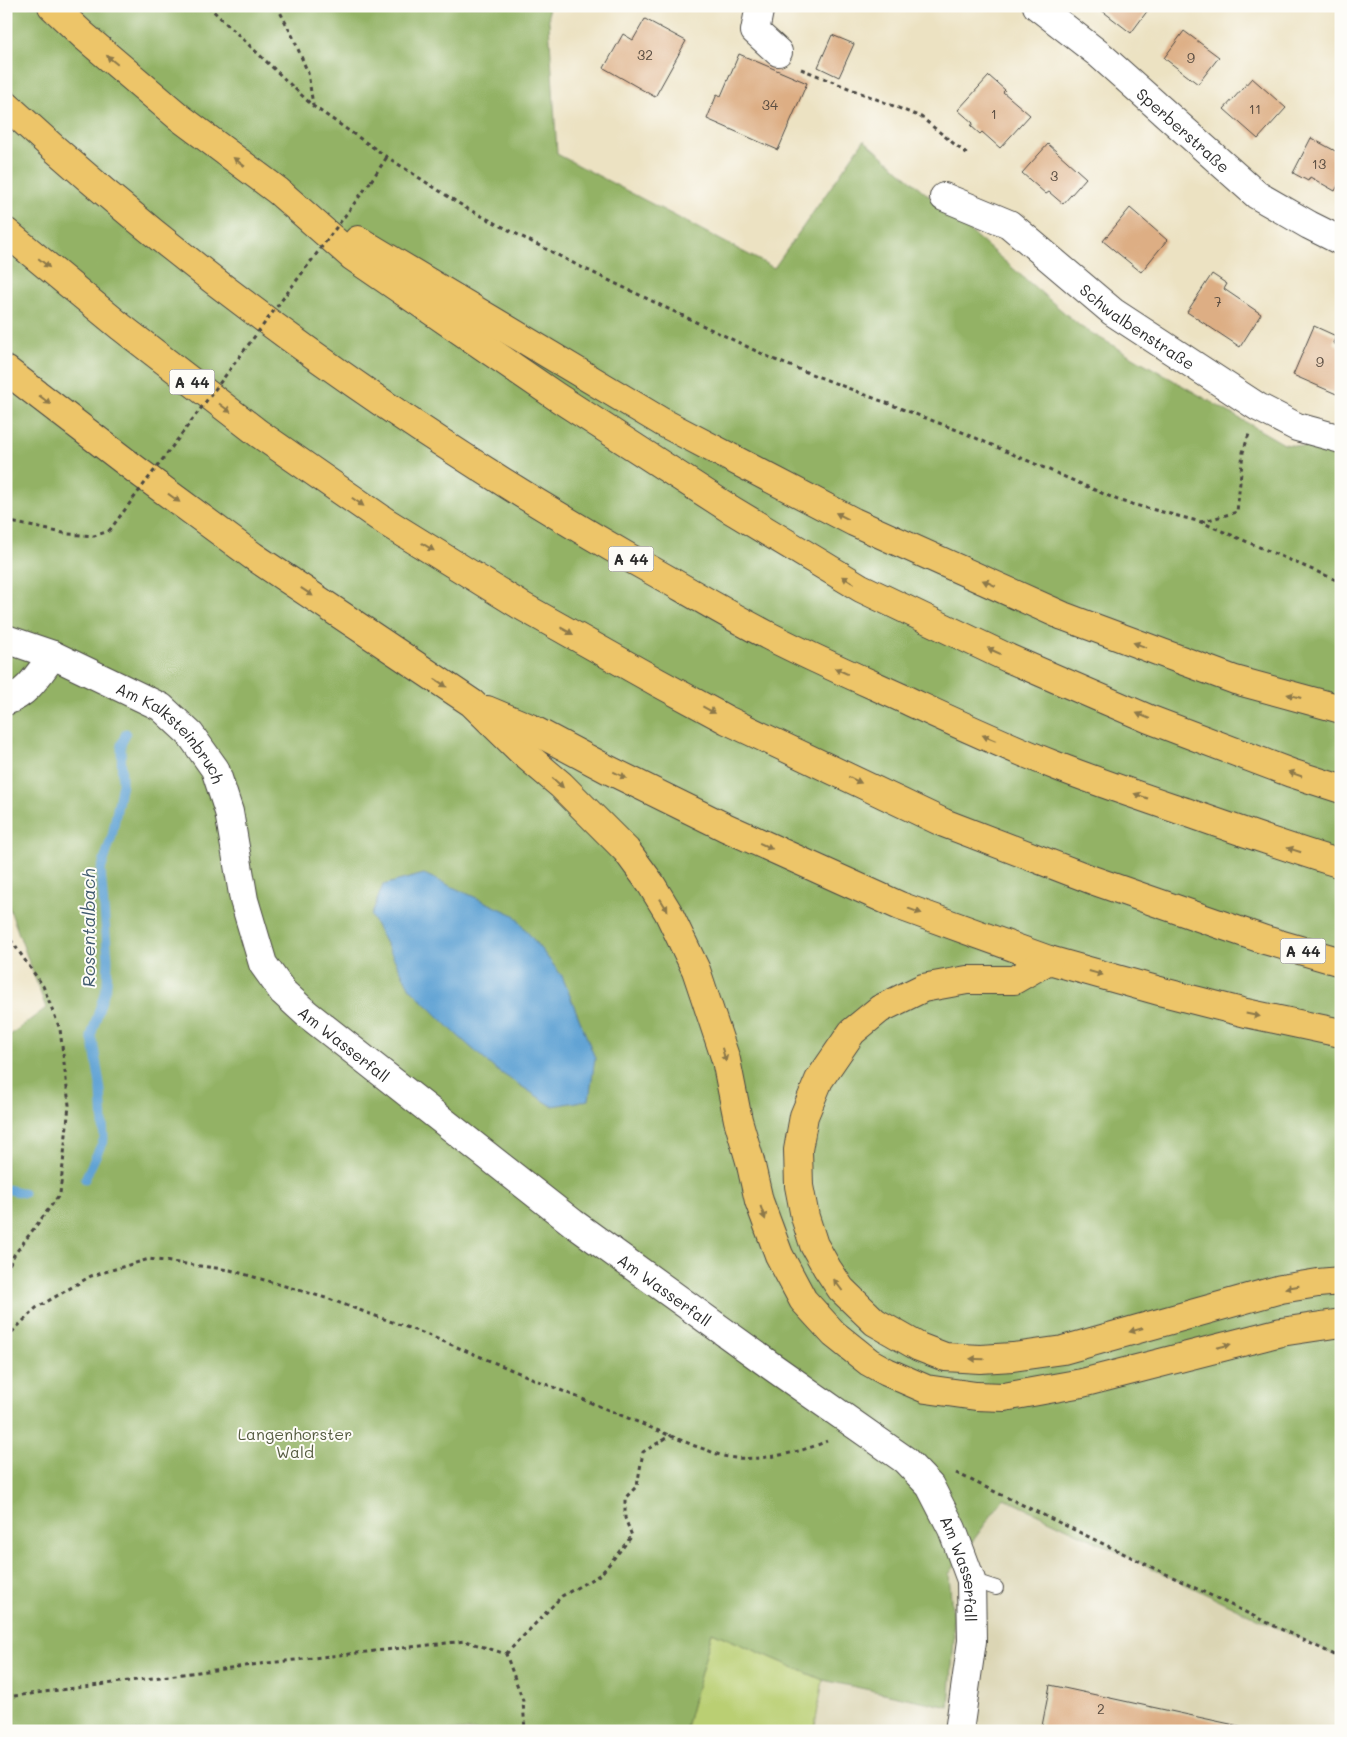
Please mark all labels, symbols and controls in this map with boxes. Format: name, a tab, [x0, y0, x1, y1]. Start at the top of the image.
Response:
house number: 32	[637, 45, 653, 64]
house number: 9	[1187, 48, 1195, 67]
one-way arrow	[106, 55, 119, 66]
street label: Sperberstraße	[1133, 83, 1235, 177]
house number: 34	[762, 95, 779, 114]
house number: 11	[1249, 99, 1261, 118]
house number: 1	[991, 104, 997, 123]
house number: 13	[1312, 154, 1326, 173]
one-way arrow	[232, 157, 246, 167]
house number: 3	[1050, 166, 1058, 185]
one-way arrow	[37, 257, 49, 269]
street label: Schwalbenstraße	[1076, 278, 1199, 374]
house number: 7	[1214, 292, 1222, 311]
house number: 9	[1316, 352, 1324, 371]
road number: A 44	[170, 370, 214, 394]
one-way arrow	[38, 394, 51, 405]
one-way arrow	[218, 402, 231, 413]
one-way arrow	[167, 493, 181, 503]
one-way arrow	[351, 497, 365, 507]
one-way arrow	[834, 512, 849, 520]
one-way arrow	[421, 543, 434, 552]
road number: A 44	[608, 546, 654, 572]
one-way arrow	[841, 575, 854, 584]
one-way arrow	[982, 579, 996, 587]
one-way arrow	[300, 587, 313, 597]
one-way arrow	[559, 627, 574, 635]
one-way arrow	[1132, 641, 1147, 649]
one-way arrow	[987, 647, 1001, 655]
one-way arrow	[834, 666, 848, 674]
street label: Am Kalksteinbruch	[113, 677, 229, 786]
one-way arrow	[435, 678, 448, 688]
one-way arrow	[1286, 692, 1301, 700]
one-way arrow	[702, 706, 716, 714]
one-way arrow	[1136, 712, 1150, 720]
one-way arrow	[982, 733, 996, 741]
one-way arrow	[1287, 770, 1302, 777]
one-way arrow	[613, 771, 627, 779]
one-way arrow	[551, 777, 563, 789]
one-way arrow	[848, 777, 862, 785]
one-way arrow	[1133, 792, 1148, 800]
one-way arrow	[759, 842, 773, 850]
one-way arrow	[1286, 845, 1301, 853]
water label: Rosentalbach	[76, 868, 100, 988]
one-way arrow	[659, 899, 668, 912]
one-way arrow	[908, 907, 923, 915]
road number: A 44	[1280, 938, 1326, 964]
one-way arrow	[1089, 970, 1104, 978]
street label: Am Wasserfall	[294, 1001, 394, 1086]
one-way arrow	[1246, 1011, 1261, 1019]
one-way arrow	[721, 1048, 729, 1063]
one-way arrow	[759, 1206, 767, 1221]
street label: Am Wasserfall	[614, 1248, 716, 1330]
one-way arrow	[833, 1279, 844, 1292]
one-way arrow	[1284, 1284, 1300, 1292]
one-way arrow	[1128, 1326, 1143, 1334]
one-way arrow	[1217, 1342, 1232, 1350]
one-way arrow	[968, 1355, 984, 1363]
park label: Langenhorster Wald	[238, 1423, 352, 1462]
street label: Am Wasserfall	[936, 1511, 982, 1622]
house number: 2	[1097, 1699, 1105, 1718]

